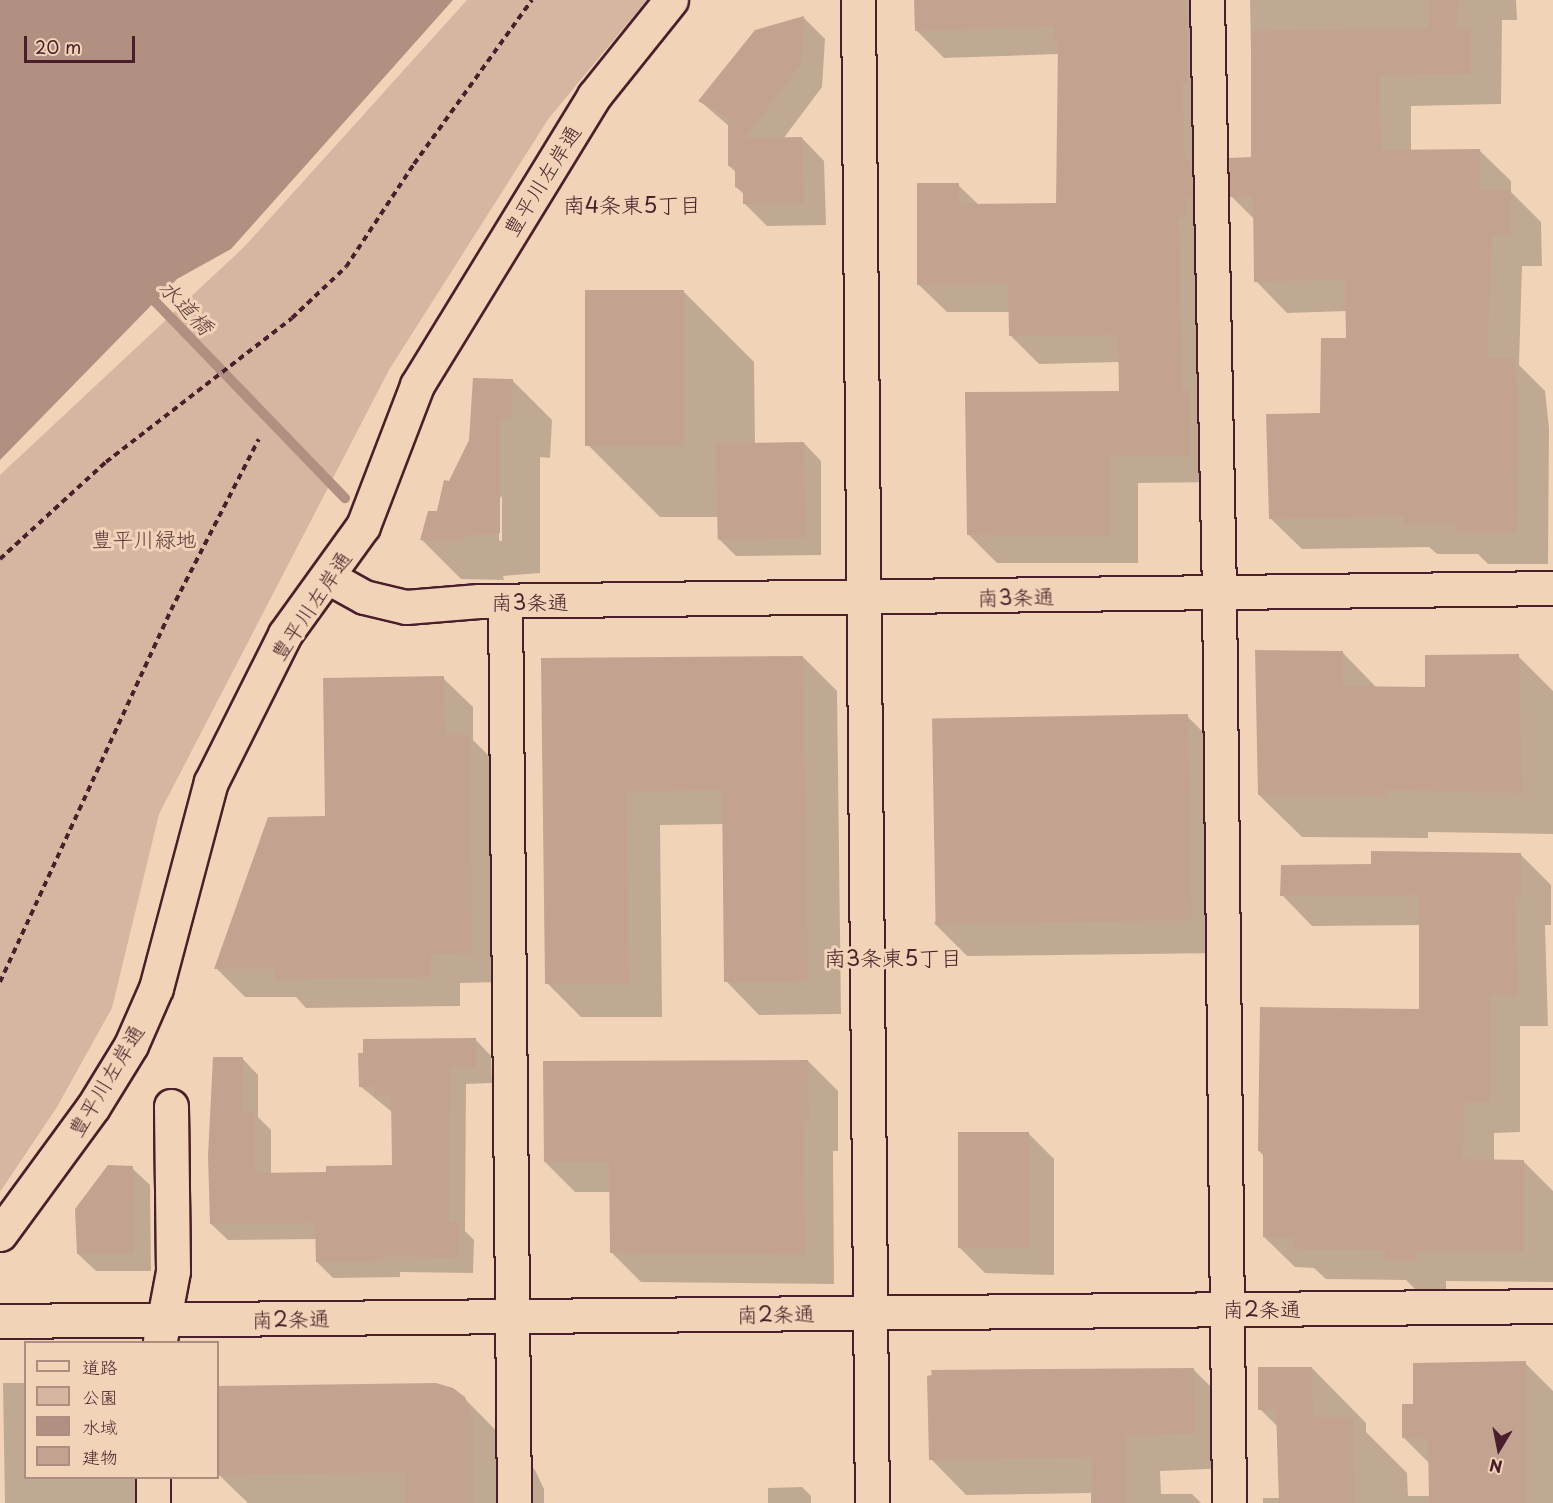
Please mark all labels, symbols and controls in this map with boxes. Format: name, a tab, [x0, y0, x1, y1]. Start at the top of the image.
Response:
scale bar	[27, 24, 138, 62]
text: 20 m	[35, 33, 81, 60]
street label: 豊平川左岸通	[497, 120, 585, 240]
district label: 南4条東5丁目	[563, 191, 701, 217]
water label: 水道橋	[155, 273, 219, 339]
park label: 豊平川緑地	[92, 525, 196, 551]
street label: 豊平川左岸通	[264, 546, 356, 664]
street label: 南3条通	[977, 583, 1055, 609]
street label: 南3条通	[492, 588, 568, 614]
district label: 南3条東5丁目	[824, 944, 962, 970]
street label: 豊平川左岸通	[62, 1020, 148, 1140]
street label: 南2条通	[1223, 1295, 1301, 1321]
street label: 南2条通	[737, 1300, 815, 1326]
street label: 南2条通	[252, 1305, 330, 1331]
legend	[24, 1341, 219, 1479]
text: 道路	[82, 1353, 118, 1380]
text: 公園	[82, 1383, 118, 1410]
text: 水域	[82, 1413, 118, 1440]
north arrow	[1469, 1419, 1529, 1479]
text: 建物	[82, 1443, 118, 1470]
text: N	[1488, 1454, 1504, 1480]

